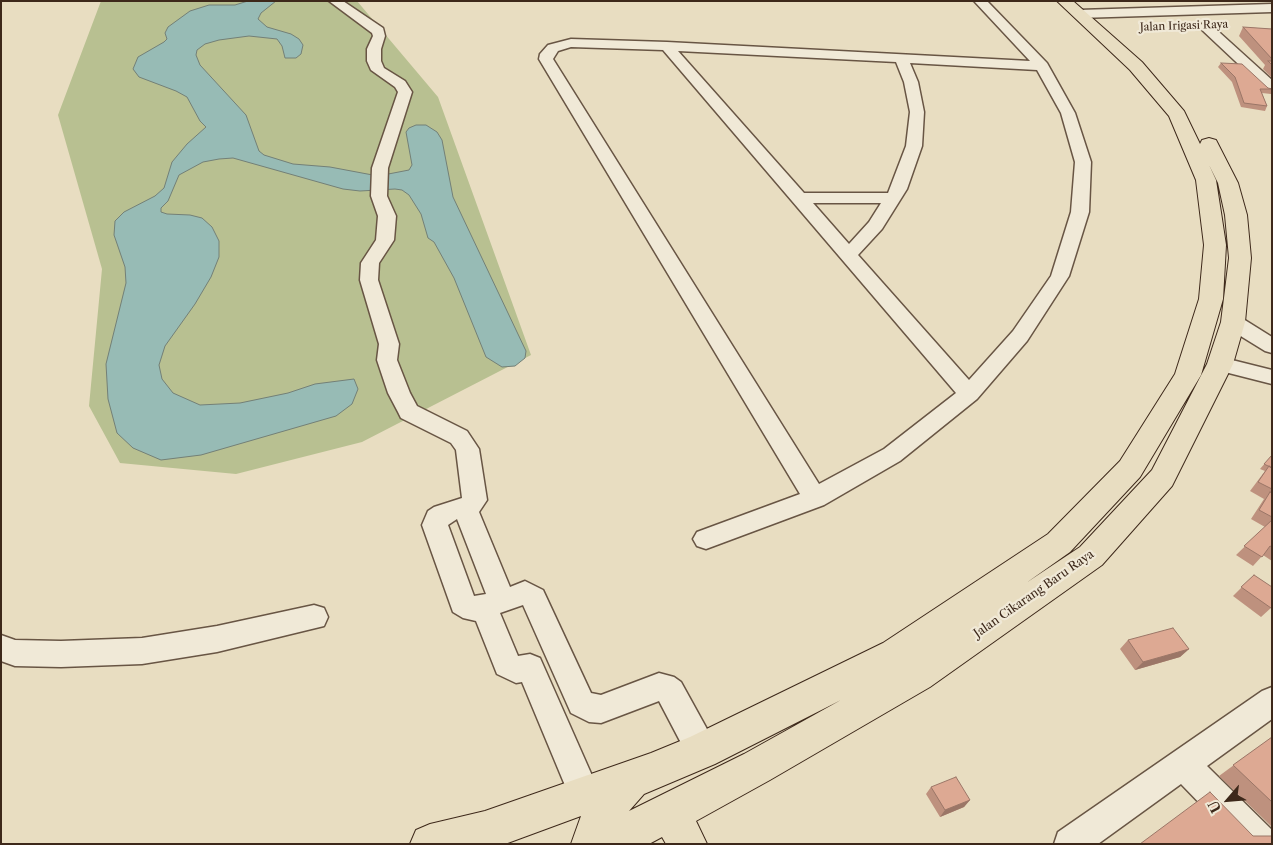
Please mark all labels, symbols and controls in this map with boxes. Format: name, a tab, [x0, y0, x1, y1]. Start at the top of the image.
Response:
street label: Jalan Irigasi Raya	[1140, 18, 1228, 34]
street label: Jalan Cikarang Baru Raya	[971, 547, 1097, 641]
north arrow	[1203, 775, 1253, 825]
text: U	[1204, 798, 1225, 816]

